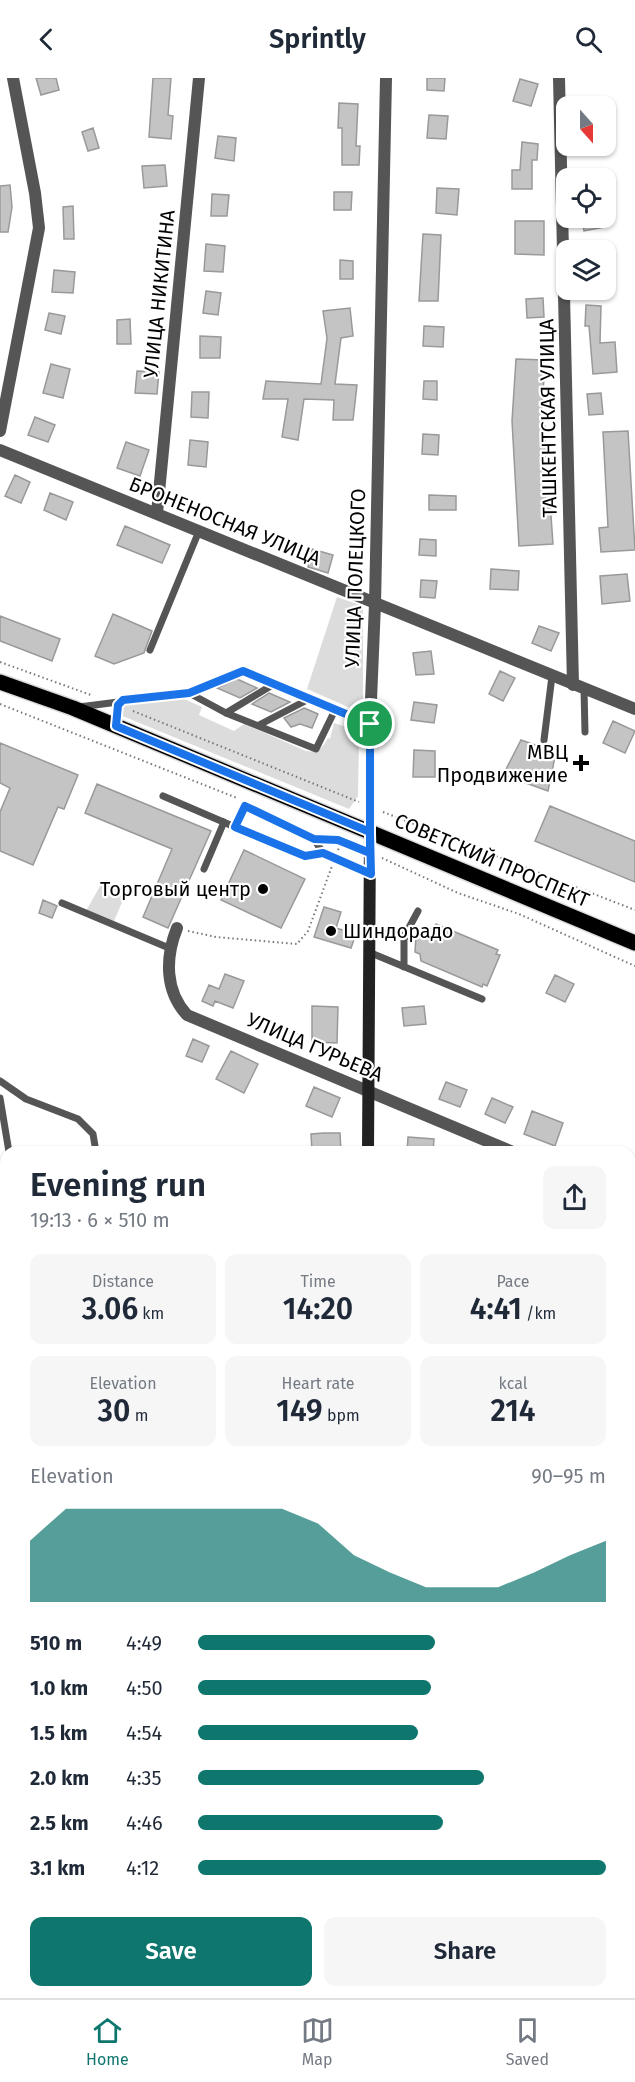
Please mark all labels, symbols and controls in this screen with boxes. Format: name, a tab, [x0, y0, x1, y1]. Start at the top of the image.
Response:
icon: back	[30, 23, 63, 56]
text: Sprintly	[269, 23, 366, 55]
icon: search	[572, 23, 605, 56]
north arrow	[556, 96, 616, 156]
map controls	[556, 96, 616, 300]
button: locate	[556, 168, 616, 228]
street label: УЛИЦА НИКИТИНА	[138, 208, 180, 379]
button: layers	[556, 240, 616, 300]
street label: ТАШКЕНТСКАЯ УЛИЦА	[534, 318, 562, 518]
street label: БРОНЕНОСНАЯ УЛИЦА	[126, 472, 325, 571]
street label: УЛИЦА ПОЛЕЦКОГО	[340, 488, 370, 668]
pin	[344, 698, 395, 749]
icon: arrive	[353, 707, 386, 740]
place label: МВЦ Продвижение	[437, 740, 568, 787]
marker: МВЦ Продвижение	[572, 754, 590, 772]
street label: СОВЕТСКИЙ ПРОСПЕКТ	[391, 808, 594, 912]
place label: Торговый центр	[100, 877, 251, 901]
marker: Торговый центр	[256, 882, 270, 896]
place label: Шиндорадо	[343, 919, 454, 943]
marker: Шиндорадо	[324, 924, 338, 938]
street label: УЛИЦА ГУРЬЕВА	[243, 1008, 387, 1087]
text: Evening run	[30, 1165, 206, 1205]
button: share	[543, 1166, 606, 1229]
text: 19:13 · 6 × 510 m	[30, 1208, 170, 1232]
text: Distance	[92, 1272, 154, 1291]
text: Time	[300, 1272, 336, 1291]
text: Pace	[496, 1272, 530, 1291]
text: 3.06	[82, 1291, 138, 1327]
text: 14:20	[283, 1291, 353, 1327]
text: 4:41	[470, 1291, 522, 1327]
text: km	[138, 1304, 164, 1323]
text: /km	[522, 1304, 556, 1323]
text: Elevation	[89, 1374, 157, 1393]
text: Heart rate	[282, 1374, 354, 1393]
text: kcal	[499, 1374, 527, 1393]
text: 30	[98, 1393, 130, 1429]
text: 149	[276, 1393, 323, 1429]
text: 214	[490, 1393, 536, 1429]
text: m	[130, 1406, 148, 1425]
text: bpm	[323, 1406, 360, 1425]
text: Elevation	[30, 1464, 114, 1488]
text: 90–95 m	[531, 1464, 606, 1488]
text: 510 m	[30, 1631, 82, 1655]
text: 4:49	[126, 1631, 162, 1655]
text: 1.0 km	[30, 1676, 88, 1700]
text: 4:50	[126, 1676, 163, 1700]
text: 1.5 km	[30, 1721, 88, 1745]
text: 4:54	[126, 1721, 162, 1745]
text: 2.0 km	[30, 1766, 89, 1790]
text: 4:35	[126, 1766, 162, 1790]
text: 2.5 km	[30, 1811, 89, 1835]
text: 4:46	[126, 1811, 163, 1835]
text: 3.1 km	[30, 1856, 85, 1880]
text: 4:12	[126, 1856, 159, 1880]
button: Save	[30, 1917, 312, 1986]
button: Share	[324, 1917, 606, 1986]
tab: Home	[86, 2014, 129, 2069]
tab: Map	[301, 2014, 334, 2069]
tab: Saved	[506, 2014, 549, 2069]

